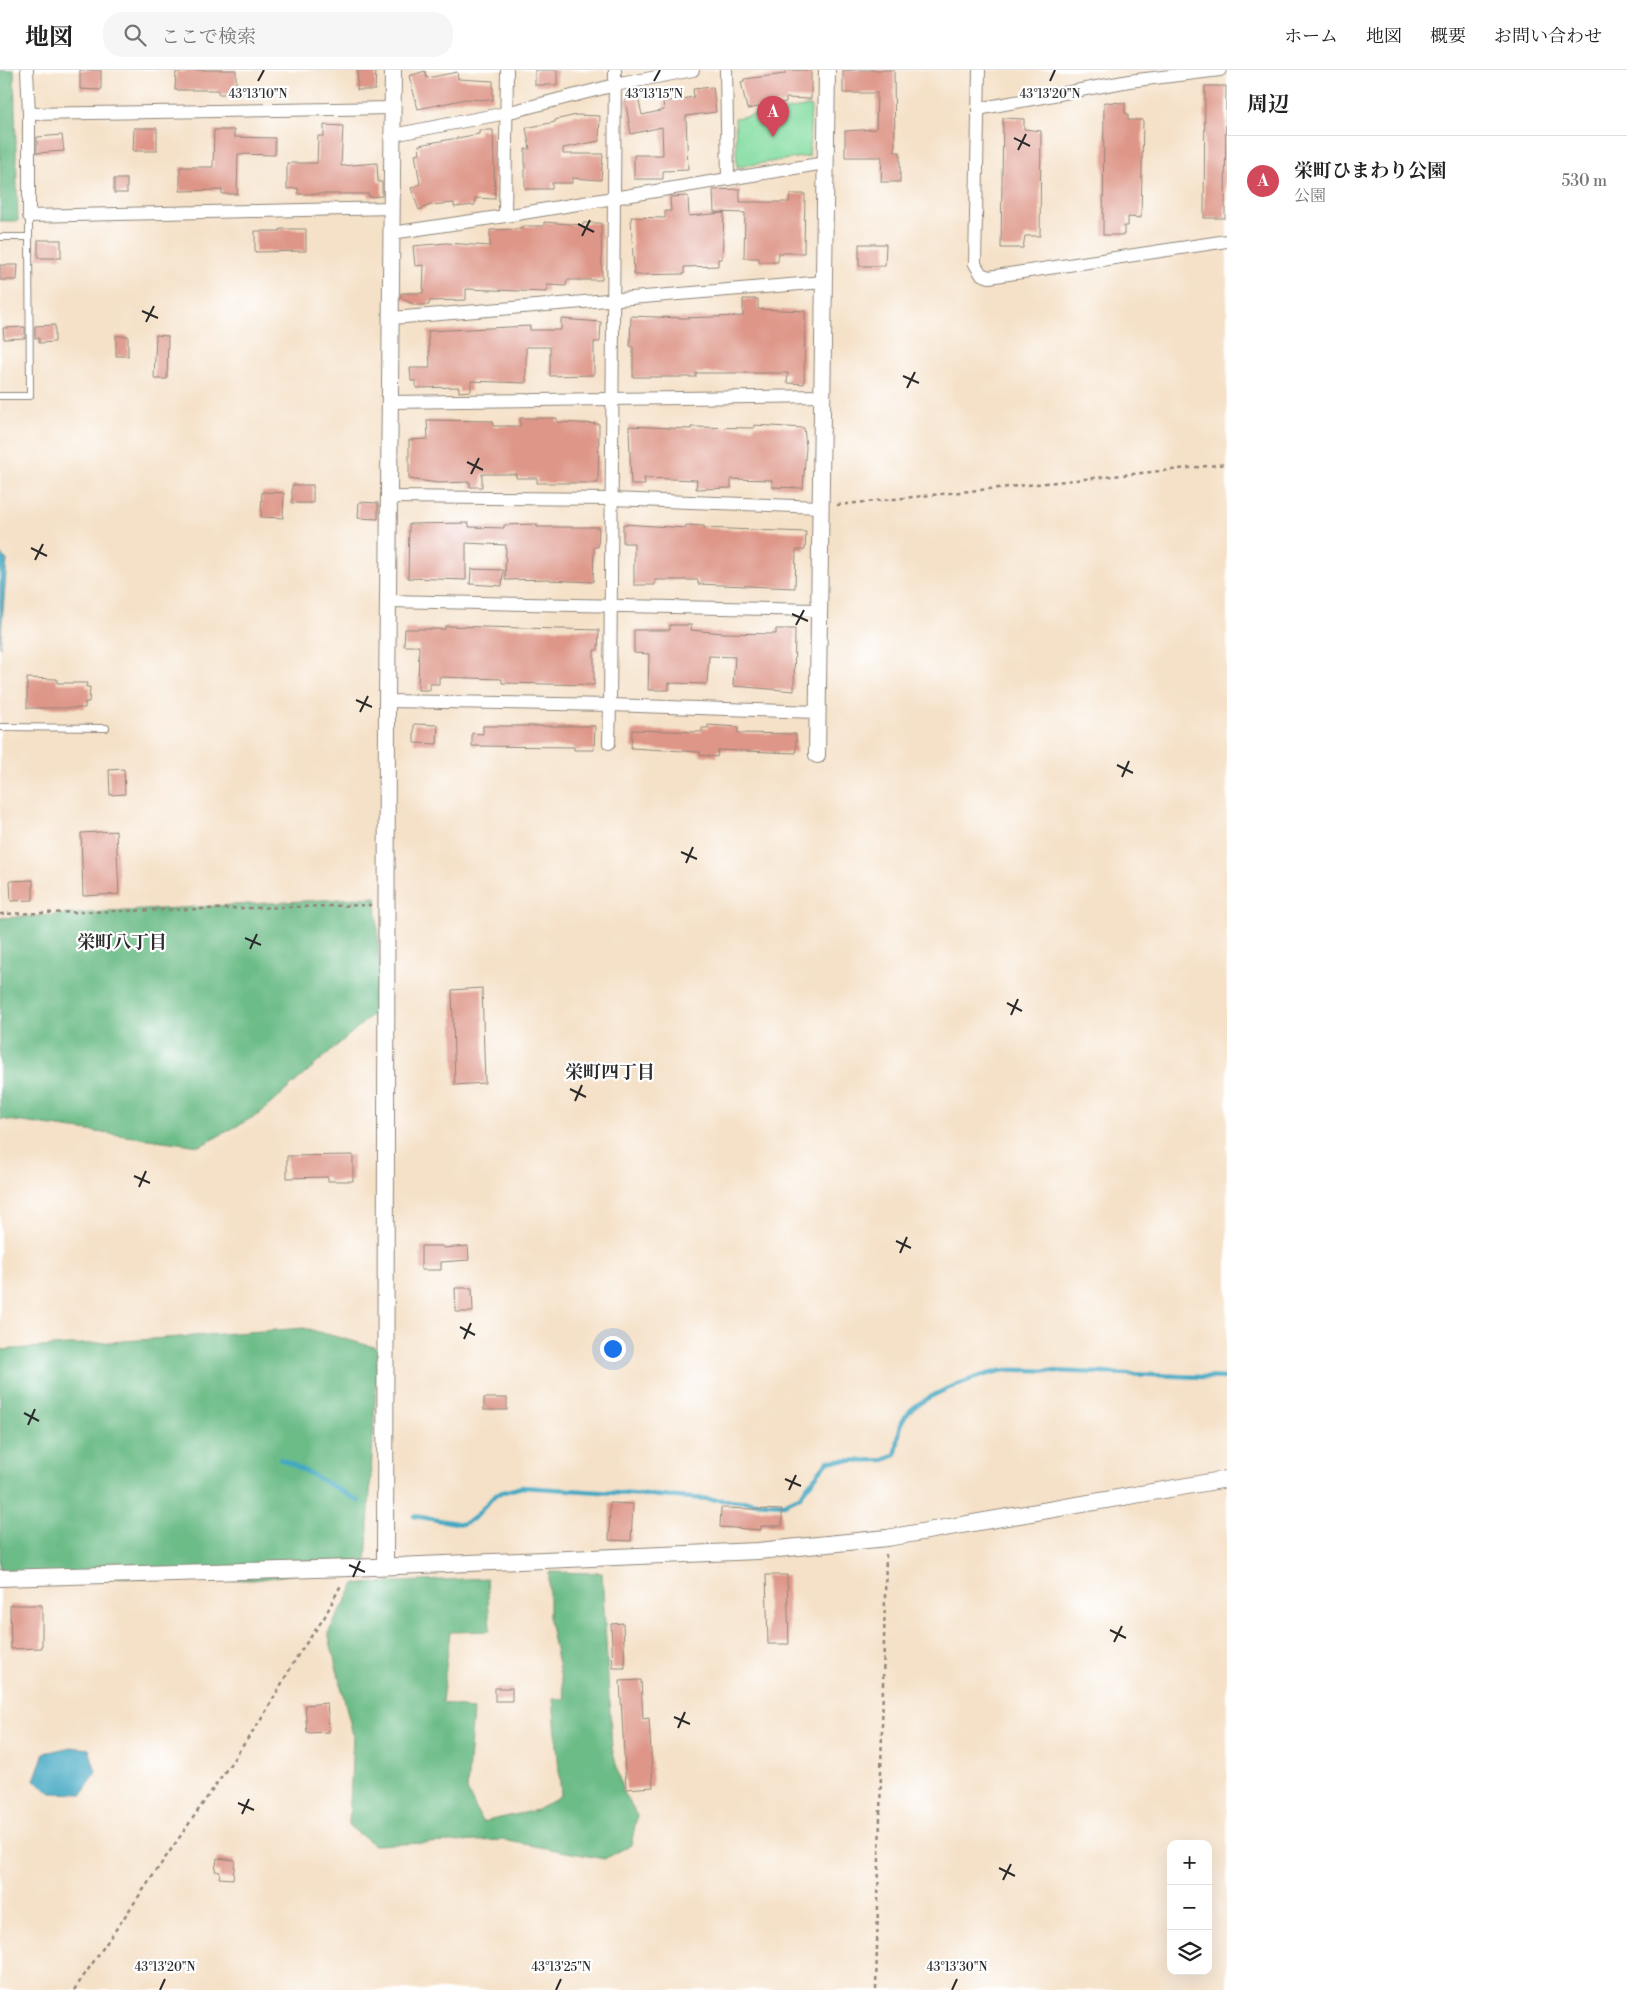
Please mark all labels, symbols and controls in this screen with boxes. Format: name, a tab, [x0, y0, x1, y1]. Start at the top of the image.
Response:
search box	[103, 12, 453, 57]
icon: search	[121, 21, 149, 49]
text: 地図	[25, 23, 73, 53]
text: ここで検索	[161, 25, 256, 49]
text: ホーム	[1284, 25, 1338, 48]
text: 地図	[1366, 25, 1402, 48]
text: 概要	[1430, 25, 1466, 48]
text: お問い合わせ	[1494, 25, 1602, 48]
text: 43°13'10"N	[228, 87, 288, 102]
text: 43°13'15"N	[625, 87, 683, 102]
text: 43°13'20"N	[1019, 87, 1081, 102]
text: 周辺	[1247, 92, 1289, 118]
pin: A	[757, 96, 789, 137]
text: 栄町ひまわり公園	[1294, 159, 1446, 183]
text: A	[1257, 171, 1269, 191]
text: 530 m	[1561, 171, 1607, 191]
text: 公園	[1294, 186, 1326, 206]
district label: 栄町八丁目	[77, 931, 167, 954]
district label: 栄町四丁目	[565, 1061, 655, 1084]
your location	[600, 1336, 626, 1362]
map controls	[1167, 1840, 1212, 1975]
button: +	[1167, 1840, 1212, 1885]
button: −	[1167, 1885, 1212, 1930]
button: layers	[1167, 1930, 1212, 1975]
text: 43°13'20"N	[134, 1960, 196, 1975]
text: 43°13'25"N	[531, 1960, 591, 1975]
text: 43°13'30"N	[927, 1960, 987, 1975]

